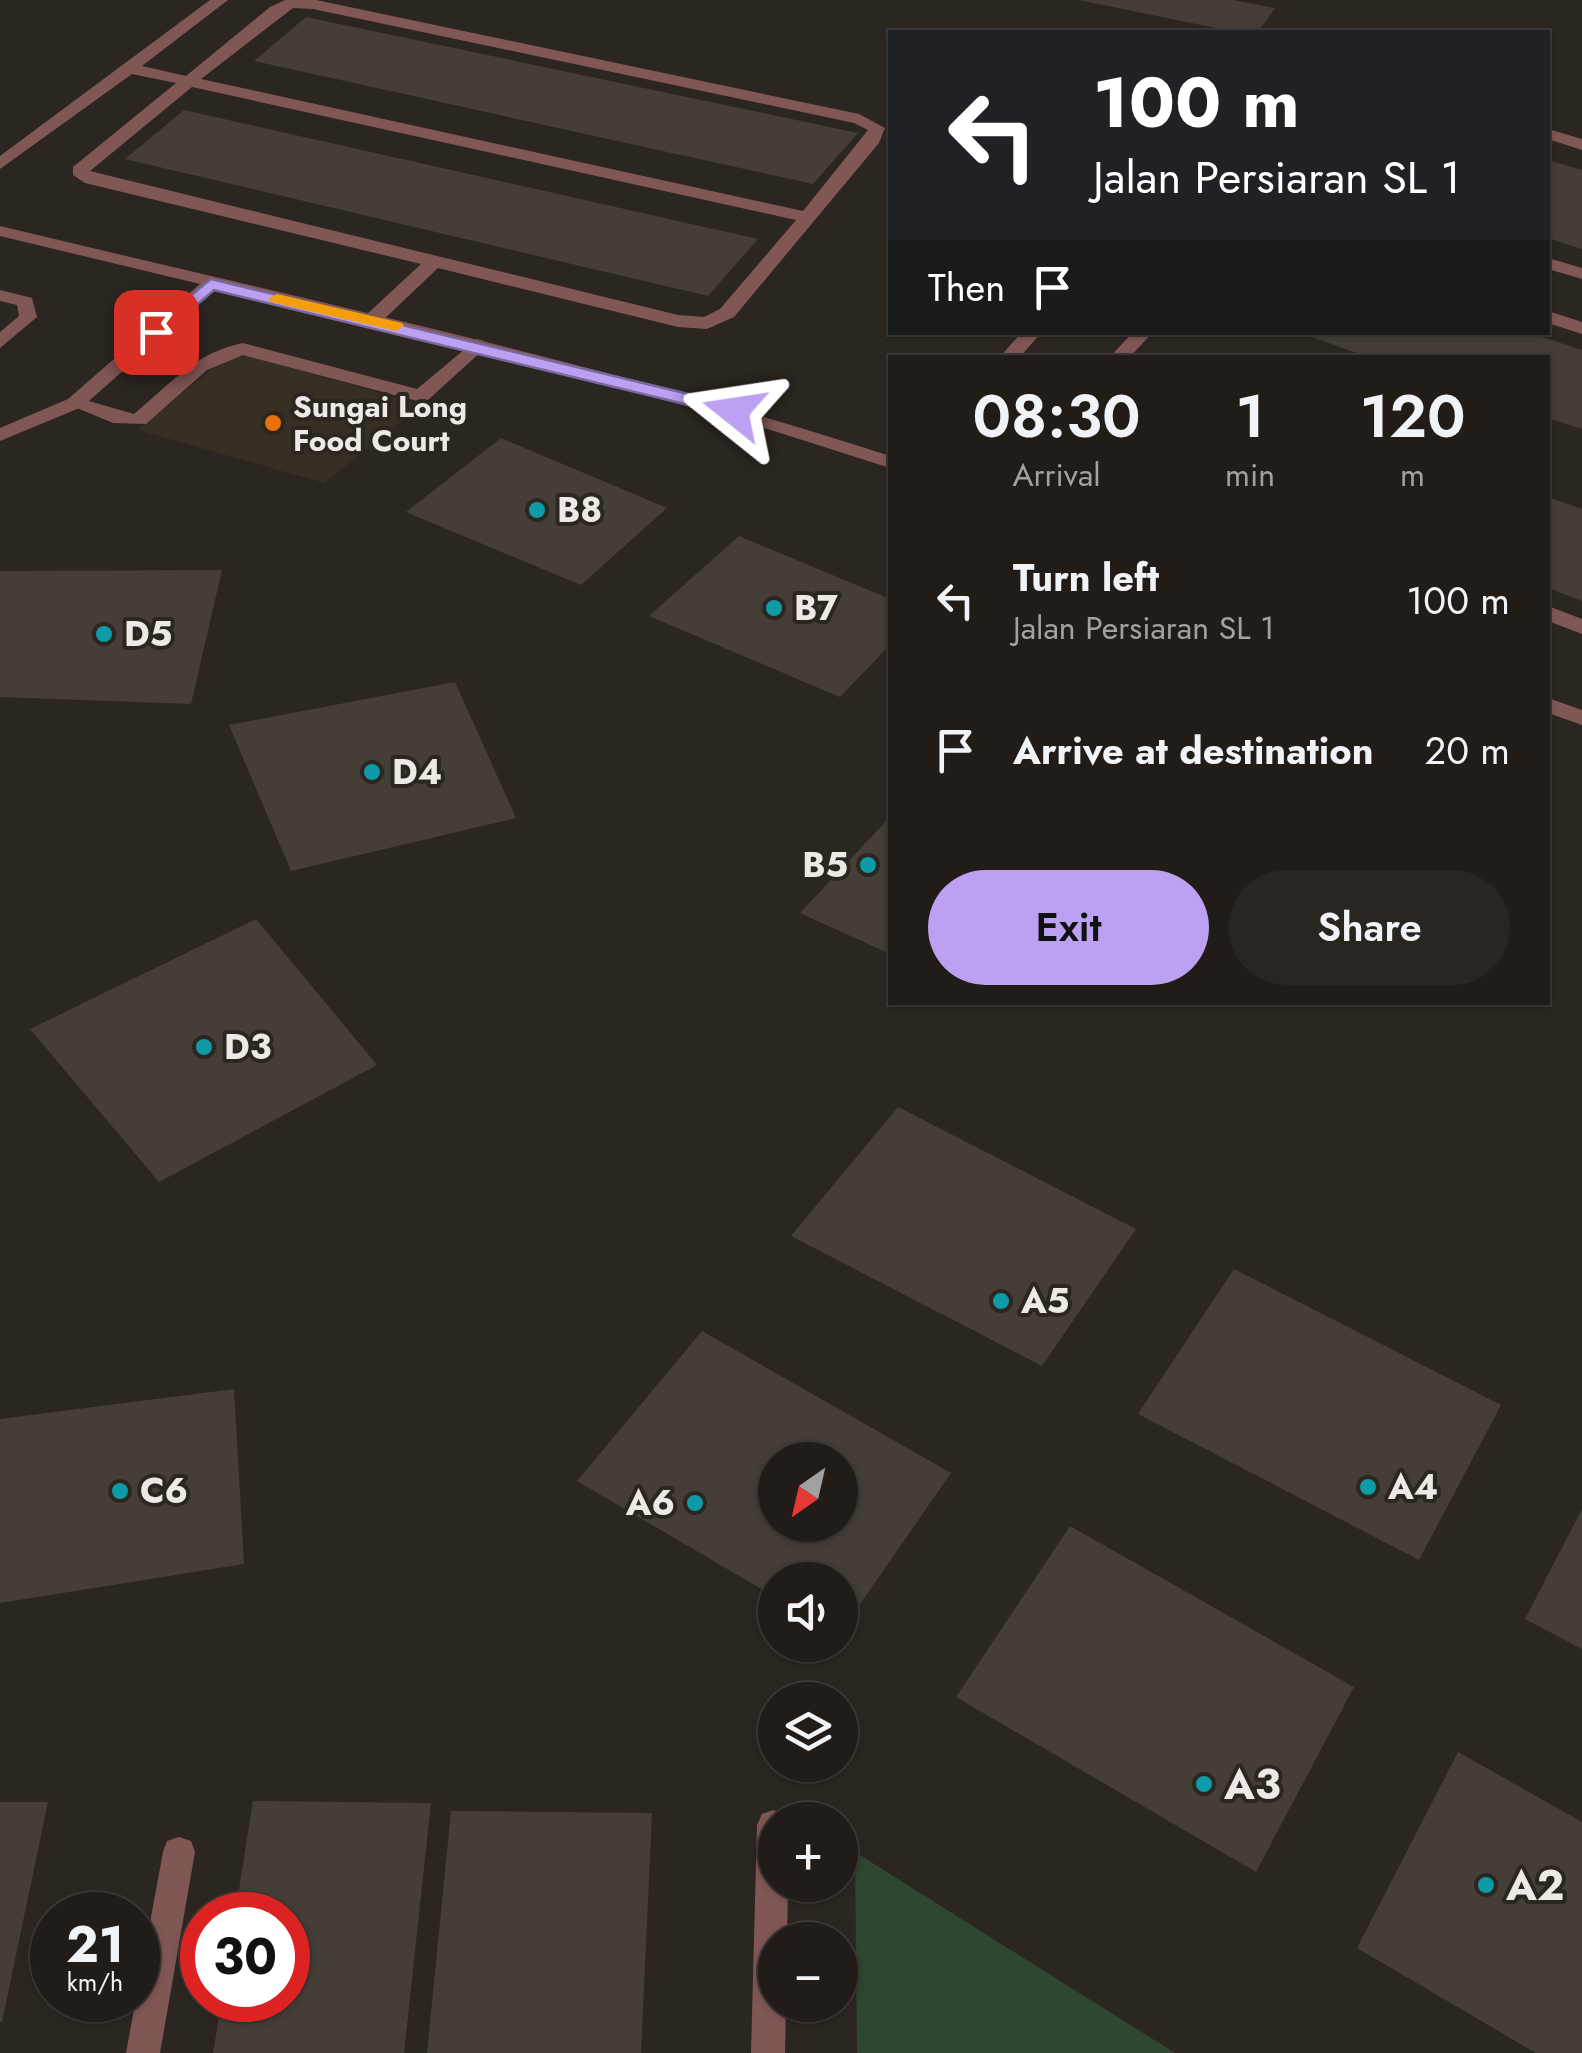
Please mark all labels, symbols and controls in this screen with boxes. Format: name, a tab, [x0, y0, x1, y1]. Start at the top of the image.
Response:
text: 100 m	[1093, 52, 1300, 153]
icon: left	[928, 70, 1058, 200]
text: Jalan Persiaran SL 1	[1093, 145, 1461, 210]
text: Then	[928, 260, 1005, 315]
icon: arrive	[1025, 260, 1080, 315]
pin	[114, 290, 199, 375]
icon: arrive	[129, 305, 184, 360]
position arrow	[682, 359, 786, 463]
text: 08:30	[973, 373, 1141, 460]
text: 1	[1235, 373, 1265, 460]
text: 120	[1360, 373, 1465, 460]
place label: Sungai Long Food Court	[293, 385, 467, 462]
marker: Sungai Long Food Court	[262, 412, 284, 434]
text: Arrival	[1012, 452, 1101, 498]
text: min	[1225, 452, 1275, 498]
text: m	[1400, 452, 1425, 498]
place label: B8	[557, 485, 602, 535]
marker: B8	[526, 499, 548, 521]
text: Turn left	[1013, 550, 1159, 605]
icon: left	[928, 573, 983, 628]
text: 100 m	[1406, 573, 1510, 628]
place label: B7	[794, 583, 839, 633]
marker: B7	[763, 597, 785, 619]
text: Jalan Persiaran SL 1	[1013, 605, 1275, 651]
place label: D5	[124, 609, 172, 659]
marker: D5	[93, 623, 115, 645]
icon: arrive	[928, 723, 983, 778]
text: Arrive at destination	[1013, 723, 1374, 778]
text: 20 m	[1425, 723, 1510, 778]
place label: D4	[392, 747, 442, 797]
marker: D4	[361, 761, 383, 783]
place label: B5	[802, 840, 848, 890]
marker: B5	[857, 854, 879, 876]
button: Exit	[928, 870, 1209, 985]
button: Share	[1229, 870, 1510, 985]
place label: D3	[224, 1022, 271, 1072]
marker: D3	[193, 1036, 215, 1058]
place label: A5	[1020, 1276, 1069, 1326]
marker: A5	[990, 1290, 1012, 1312]
north arrow	[758, 1442, 858, 1542]
map controls	[758, 1442, 858, 2022]
place label: A4	[1387, 1462, 1438, 1512]
place label: C6	[140, 1466, 188, 1516]
marker: A4	[1357, 1476, 1379, 1498]
place label: A6	[625, 1478, 675, 1528]
marker: C6	[109, 1480, 131, 1502]
marker: A6	[684, 1492, 706, 1514]
button: sound	[758, 1562, 858, 1662]
button: layers	[758, 1682, 858, 1782]
place label: A3	[1223, 1754, 1281, 1815]
marker: A3	[1193, 1773, 1215, 1795]
button: +	[758, 1802, 858, 1902]
place label: A2	[1505, 1855, 1564, 1916]
marker: A2	[1475, 1874, 1497, 1896]
speed limit sign: 30	[180, 1892, 310, 2022]
text: 21	[66, 1908, 124, 1981]
button: −	[758, 1922, 858, 2022]
text: km/h	[67, 1964, 123, 2000]

